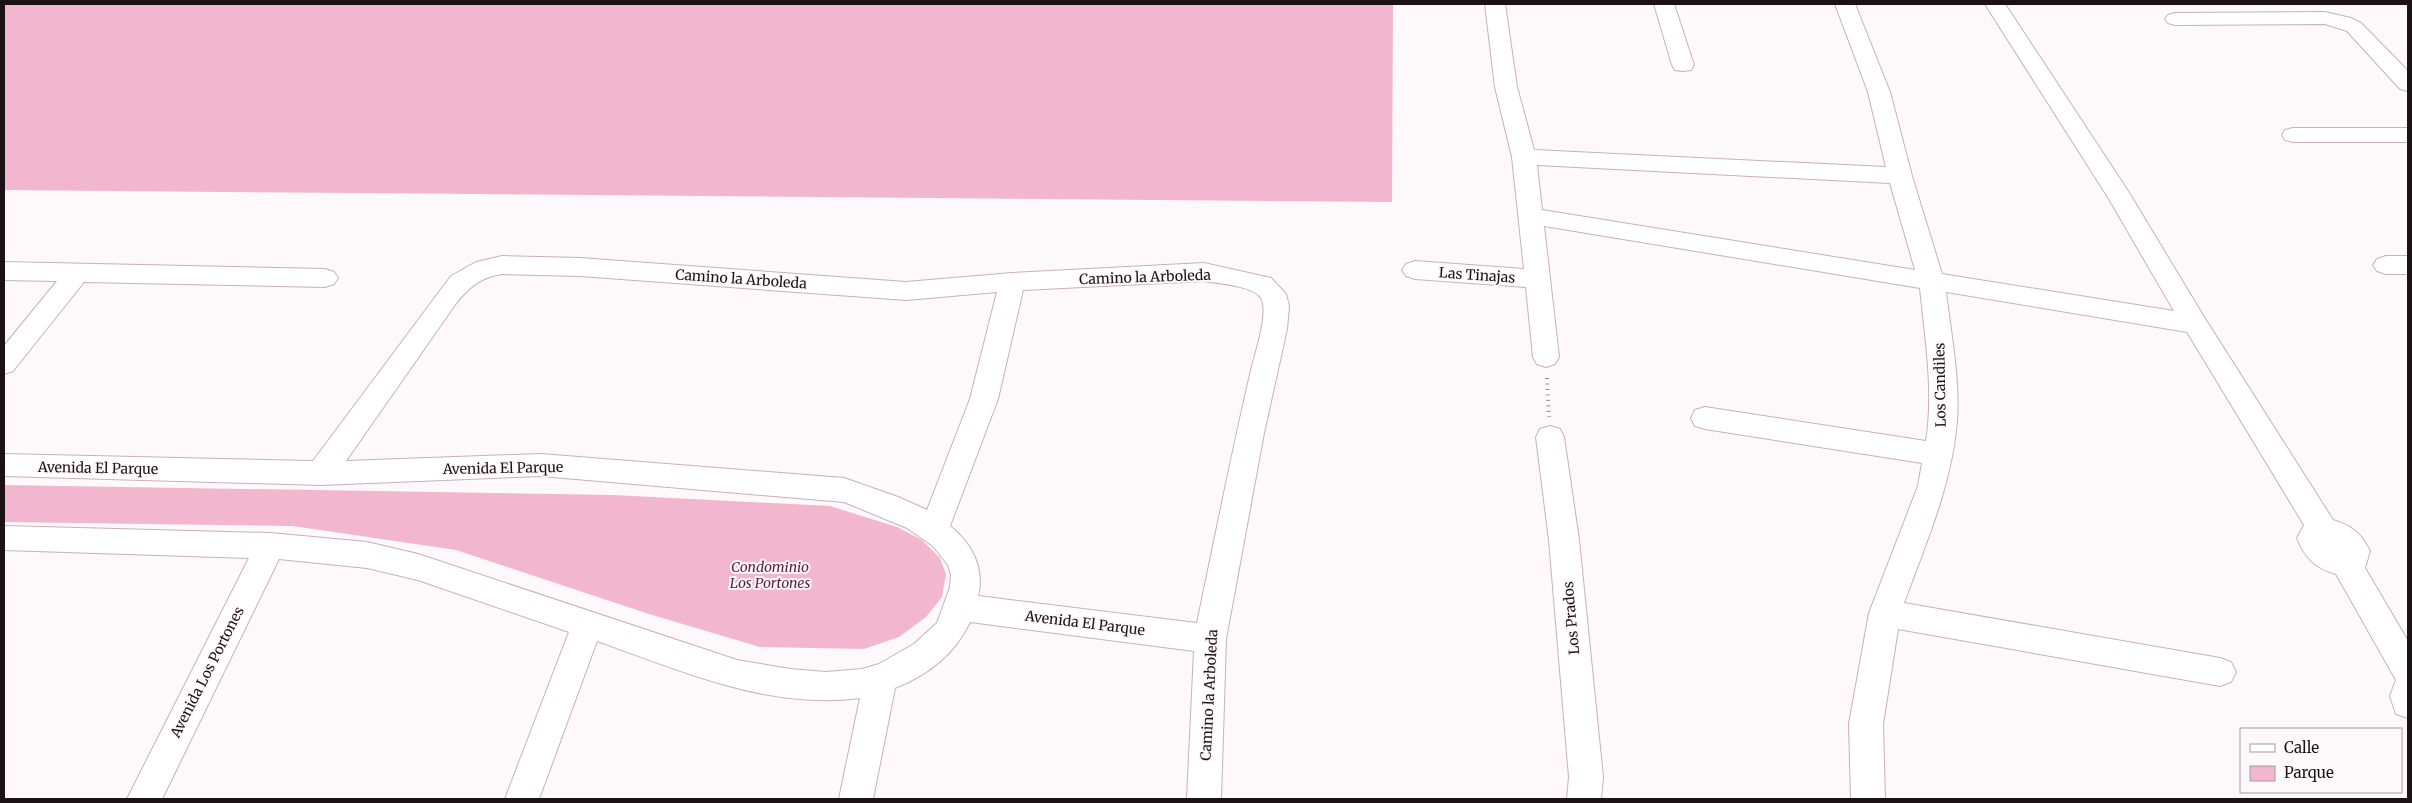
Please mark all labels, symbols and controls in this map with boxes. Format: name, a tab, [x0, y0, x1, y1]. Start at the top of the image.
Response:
street label: Las Tinajas	[1438, 263, 1516, 287]
street label: Camino la Arboleda	[675, 265, 808, 293]
street label: Camino la Arboleda	[1079, 266, 1212, 288]
street label: Los Candiles	[1930, 342, 1950, 428]
street label: Avenida El Parque	[37, 458, 158, 478]
street label: Avenida El Parque	[442, 458, 563, 478]
park label: Condominio Los Portones	[730, 558, 810, 592]
street label: Los Prados	[1559, 581, 1583, 655]
street label: Avenida Los Portones	[166, 603, 248, 741]
street label: Avenida El Parque	[1023, 607, 1146, 639]
street label: Camino la Arboleda	[1197, 628, 1221, 761]
legend	[2240, 728, 2402, 793]
text: Calle	[2284, 738, 2319, 757]
text: Parque	[2284, 763, 2334, 782]

